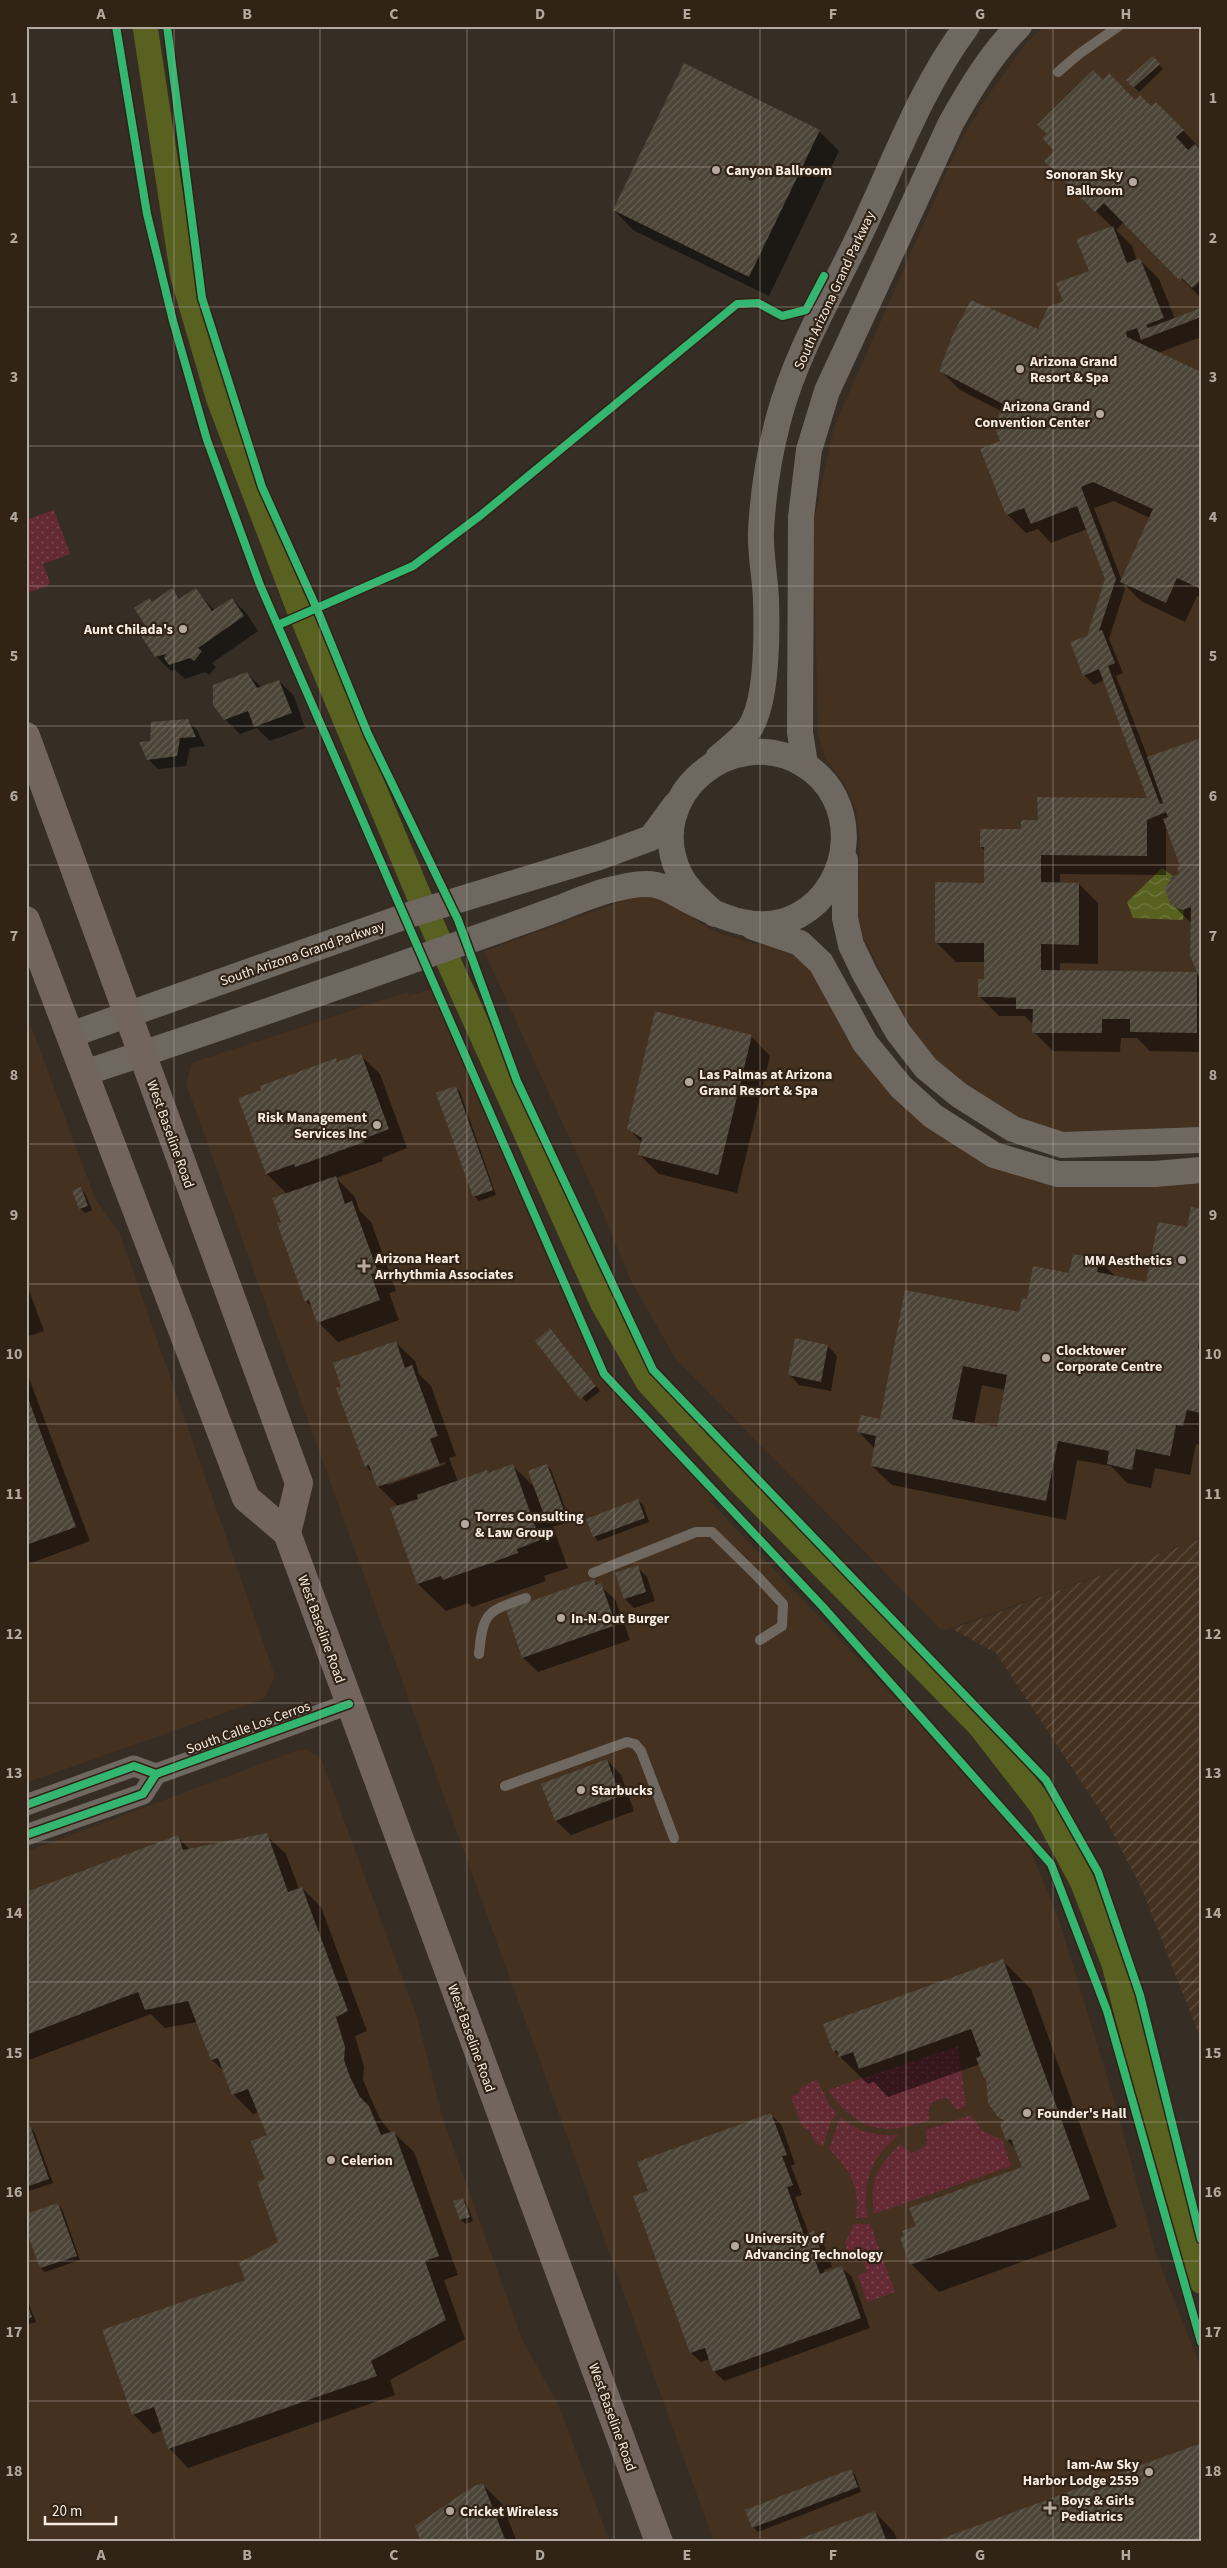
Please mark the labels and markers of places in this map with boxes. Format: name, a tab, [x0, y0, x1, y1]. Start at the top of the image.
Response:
place label: Canyon Ballroom	[726, 161, 832, 181]
marker: Canyon Ballroom	[710, 164, 722, 176]
place label: Sonoran Sky Ballroom	[1046, 165, 1124, 201]
marker: Sonoran Sky Ballroom	[1127, 176, 1139, 188]
place label: Arizona Grand Resort & Spa	[1029, 352, 1117, 388]
marker: Arizona Grand Resort & Spa	[1014, 363, 1026, 375]
place label: Arizona Grand Convention Center	[974, 397, 1090, 433]
marker: Arizona Grand Convention Center	[1094, 408, 1106, 420]
place label: Aunt Chilada's	[83, 620, 173, 640]
marker: Aunt Chilada's	[177, 623, 189, 635]
place label: Las Palmas at Arizona Grand Resort & Spa	[699, 1065, 832, 1101]
marker: Las Palmas at Arizona Grand Resort & Spa	[683, 1076, 695, 1088]
place label: Risk Management Services Inc	[257, 1108, 368, 1144]
marker: Risk Management Services Inc	[371, 1119, 383, 1131]
place label: Arizona Heart Arrhythmia Associates	[374, 1249, 513, 1285]
place label: MM Aesthetics	[1084, 1251, 1172, 1271]
marker: MM Aesthetics	[1176, 1254, 1188, 1266]
marker: Arizona Heart Arrhythmia Associates	[357, 1259, 371, 1273]
place label: Clocktower Corporate Centre	[1056, 1341, 1162, 1377]
marker: Clocktower Corporate Centre	[1040, 1352, 1052, 1364]
place label: Torres Consulting & Law Group	[475, 1507, 584, 1543]
marker: Torres Consulting & Law Group	[459, 1518, 471, 1530]
place label: In-N-Out Burger	[571, 1609, 670, 1629]
marker: In-N-Out Burger	[555, 1612, 567, 1624]
place label: Starbucks	[591, 1781, 653, 1801]
marker: Starbucks	[575, 1784, 587, 1796]
place label: Founder's Hall	[1037, 2104, 1126, 2124]
marker: Founder's Hall	[1021, 2107, 1033, 2119]
place label: Celerion	[341, 2151, 393, 2171]
marker: Celerion	[325, 2154, 337, 2166]
place label: University of Advancing Technology	[744, 2229, 884, 2265]
marker: University of Advancing Technology	[729, 2240, 741, 2252]
place label: Iam-Aw Sky Harbor Lodge 2559	[1023, 2455, 1140, 2491]
marker: Iam-Aw Sky Harbor Lodge 2559	[1143, 2466, 1155, 2478]
place label: Boys & Girls Pediatrics	[1061, 2491, 1134, 2527]
marker: Boys & Girls Pediatrics	[1043, 2501, 1057, 2515]
place label: Cricket Wireless	[460, 2502, 558, 2522]
marker: Cricket Wireless	[444, 2505, 456, 2517]

